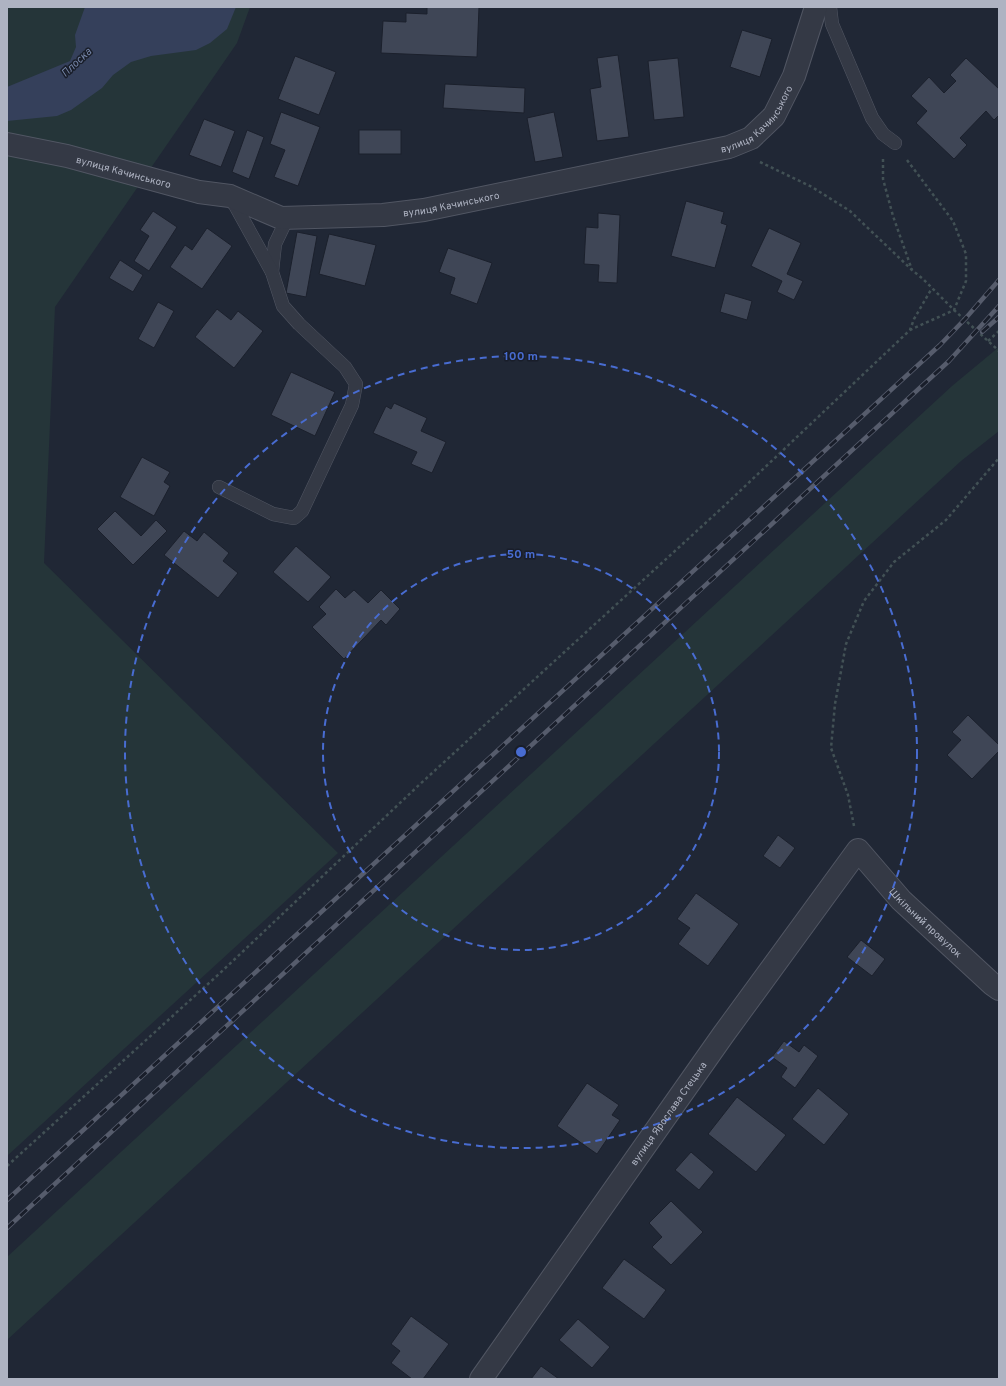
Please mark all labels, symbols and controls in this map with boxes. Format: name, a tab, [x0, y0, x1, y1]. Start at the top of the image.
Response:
water label: Плоска	[59, 45, 95, 80]
street label: вулиця Качинського	[720, 83, 796, 157]
street label: вулиця Качинського	[74, 154, 173, 192]
street label: вулиця Качинського	[402, 189, 501, 220]
text: 100 m	[504, 349, 538, 365]
text: 50 m	[507, 547, 535, 563]
centre of rings	[514, 745, 528, 759]
street label: Шкільний провулок	[885, 886, 964, 961]
street label: вулиця Ярослава Стецька	[628, 1060, 710, 1169]

